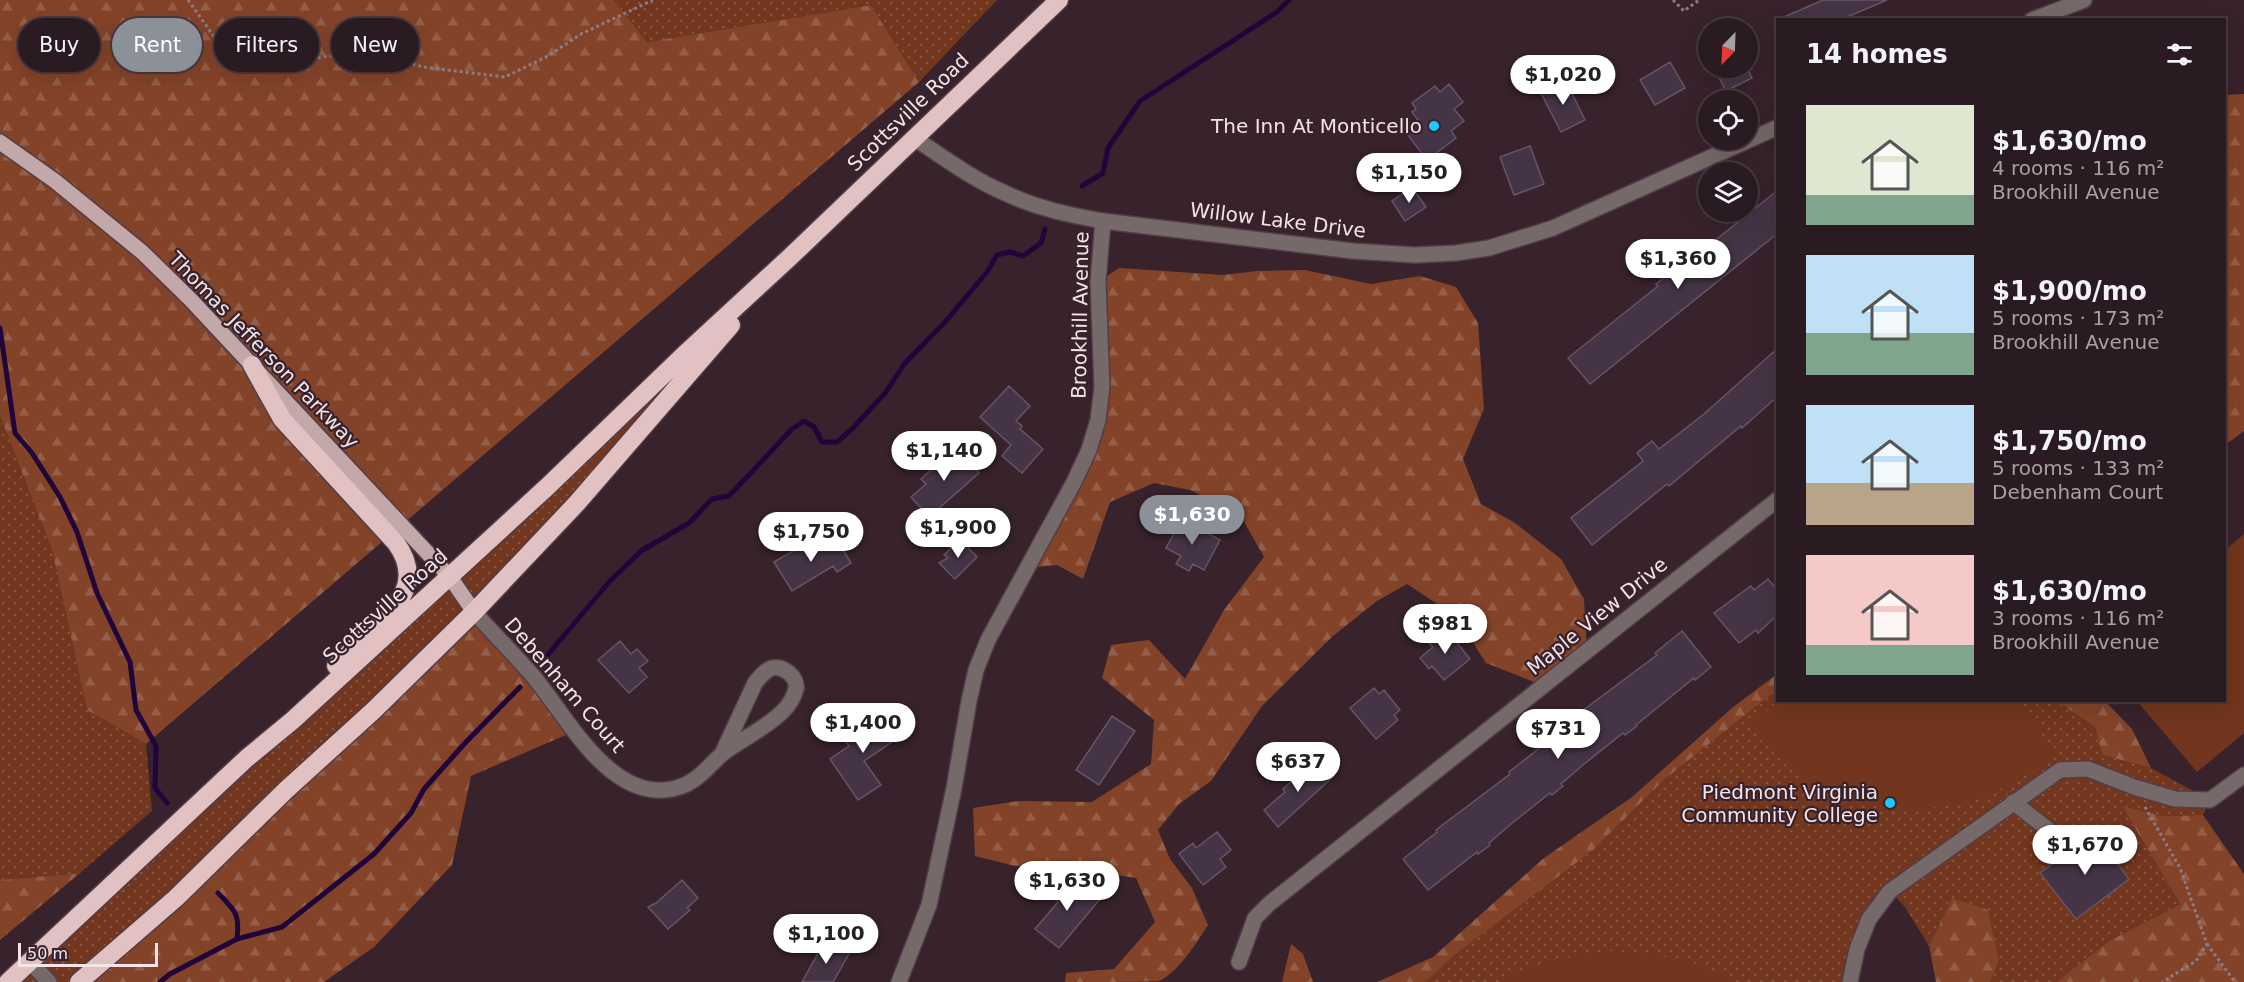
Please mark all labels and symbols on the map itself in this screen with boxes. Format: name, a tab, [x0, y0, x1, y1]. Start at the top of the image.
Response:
north arrow	[1698, 18, 1758, 78]
street label: Scottsville Road	[842, 48, 974, 176]
pin: $1,020	[1514, 55, 1612, 106]
place label: The Inn At Monticello	[1210, 114, 1422, 138]
marker: The Inn At Monticello	[1427, 119, 1441, 133]
pin: $1,150	[1360, 153, 1458, 204]
street label: Willow Lake Drive	[1189, 197, 1367, 243]
street label: Brookhill Avenue	[1067, 231, 1093, 399]
pin: $1,360	[1629, 239, 1727, 290]
street label: Thomas Jefferson Parkway	[163, 246, 364, 453]
pin: $1,140	[895, 431, 993, 482]
pin: $1,630	[1143, 495, 1241, 546]
pin: $1,900	[909, 508, 1007, 559]
pin: $1,750	[762, 512, 860, 563]
street label: Scottsville Road	[318, 544, 452, 668]
street label: Maple View Drive	[1522, 552, 1672, 680]
pin: $981	[1409, 604, 1481, 655]
street label: Debenham Court	[500, 613, 630, 758]
pin: $1,400	[814, 703, 912, 754]
pin: $731	[1522, 709, 1594, 760]
pin: $637	[1262, 742, 1334, 793]
place label: Piedmont Virginia Community College	[1681, 780, 1878, 827]
marker: Piedmont Virginia Community College	[1883, 796, 1897, 810]
pin: $1,670	[2036, 825, 2134, 876]
pin: $1,630	[1018, 861, 1116, 912]
pin: $1,100	[777, 914, 875, 965]
scale bar	[18, 940, 158, 968]

